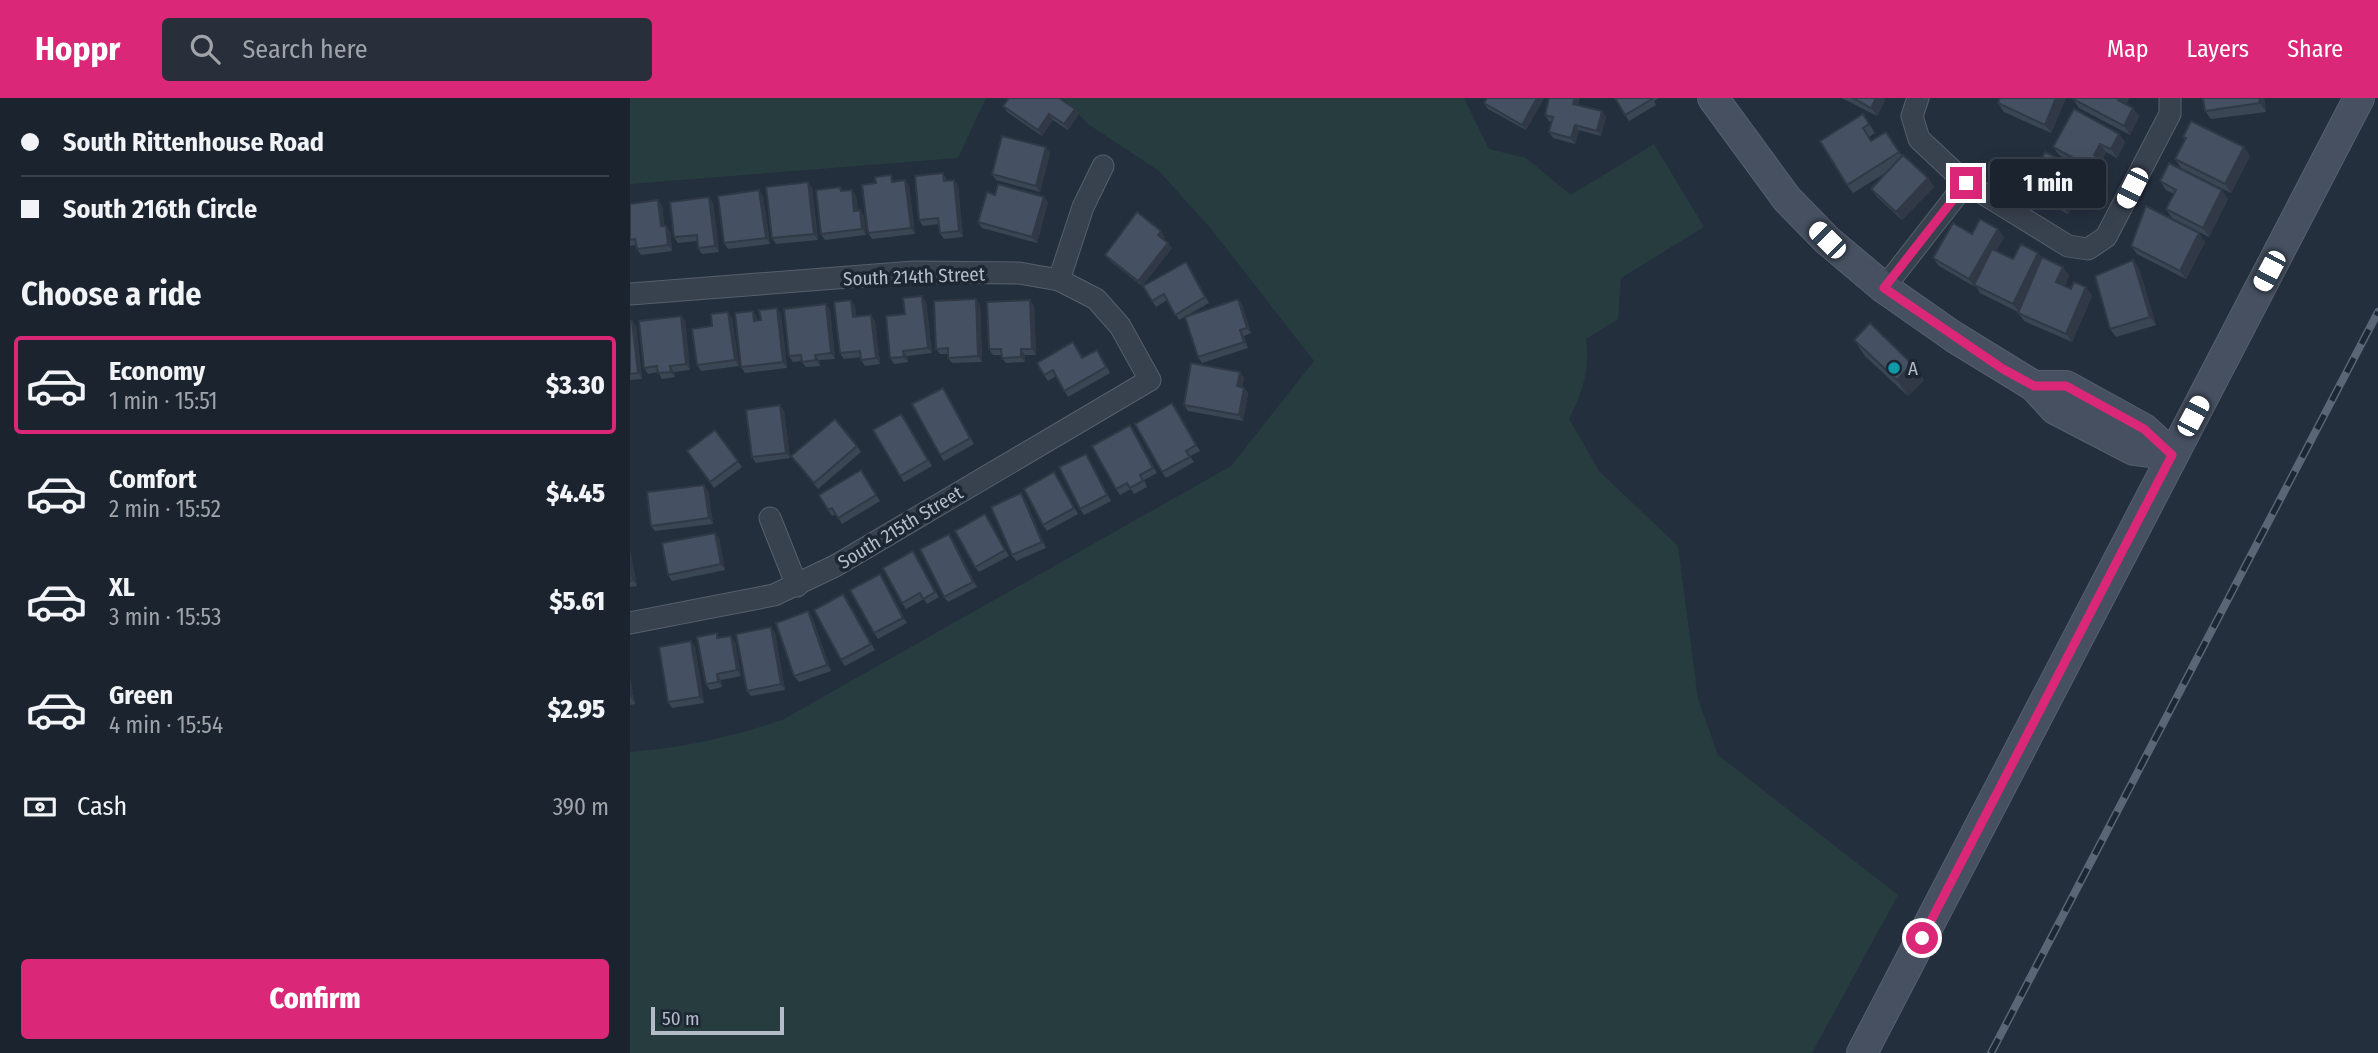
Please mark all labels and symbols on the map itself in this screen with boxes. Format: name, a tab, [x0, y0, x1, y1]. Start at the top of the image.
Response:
callout: 1 min	[1990, 158, 2106, 208]
car	[2114, 165, 2151, 211]
route end	[1950, 167, 1982, 199]
car	[1805, 218, 1850, 262]
car	[2250, 248, 2289, 294]
street label: South 214th Street	[843, 263, 986, 290]
place label: A	[1908, 357, 1918, 380]
marker: A	[1886, 360, 1902, 376]
car	[2174, 393, 2213, 439]
street label: South 215th Street	[834, 481, 967, 574]
route start	[1906, 922, 1938, 954]
scale bar	[651, 1004, 784, 1036]

